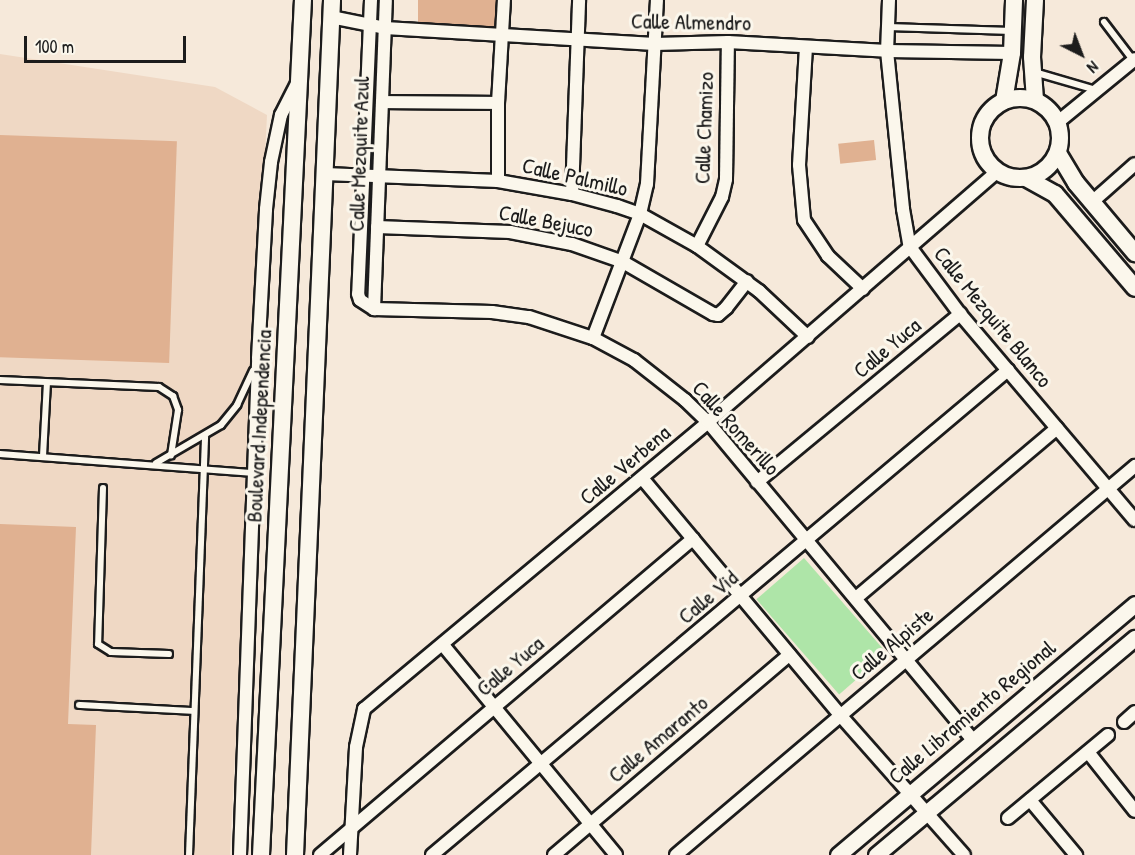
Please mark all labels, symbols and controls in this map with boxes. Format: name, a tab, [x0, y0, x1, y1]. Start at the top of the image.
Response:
street label: Calle Almendro	[631, 8, 751, 36]
scale bar	[27, 24, 189, 62]
north arrow	[1051, 24, 1111, 84]
text: 100 m	[35, 34, 74, 59]
text: N	[1083, 56, 1104, 78]
street label: Calle Chamizo	[689, 72, 719, 184]
street label: Calle Mezquite Azul	[343, 76, 375, 232]
street label: Calle Palmillo	[520, 152, 630, 202]
street label: Calle Bejuco	[497, 199, 595, 243]
street label: Calle Mezquite Blanco	[928, 241, 1058, 393]
street label: Calle Yuca	[848, 312, 926, 384]
street label: Boulevard Independencia	[241, 329, 277, 523]
street label: Calle Romerillo	[687, 375, 785, 481]
street label: Calle Verbena	[574, 420, 676, 510]
street label: Calle Vid	[673, 564, 743, 630]
street label: Calle Alpiste	[845, 602, 939, 686]
street label: Calle Yuca	[471, 630, 549, 702]
street label: Calle Libramiento Regional	[883, 634, 1061, 790]
street label: Calle Amaranto	[603, 690, 713, 788]

